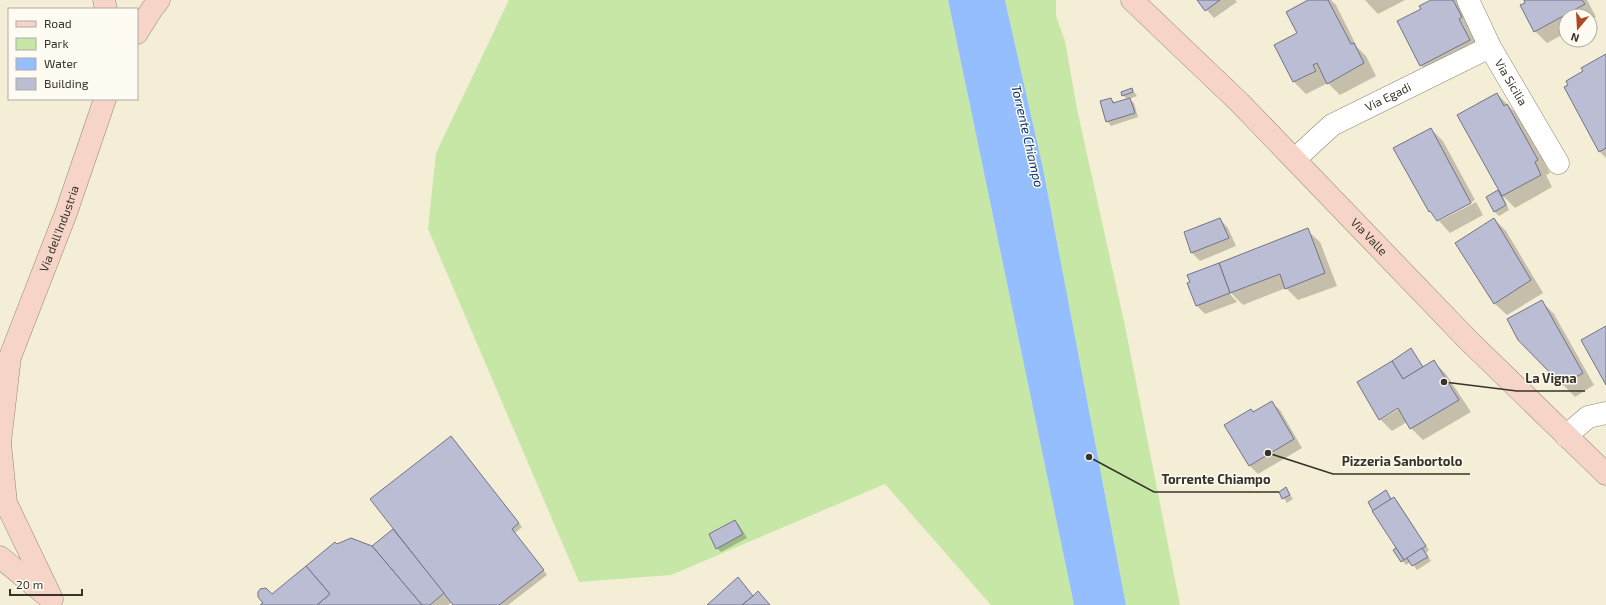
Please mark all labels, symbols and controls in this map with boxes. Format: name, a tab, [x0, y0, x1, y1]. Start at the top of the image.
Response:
legend	[8, 8, 138, 100]
north arrow	[1558, 8, 1598, 48]
text: Road	[44, 16, 72, 30]
text: N	[1569, 31, 1581, 45]
text: Park	[44, 36, 69, 50]
text: Water	[44, 56, 78, 70]
street label: Via Sicilia	[1493, 56, 1531, 108]
text: Building	[44, 76, 89, 90]
street label: Via Egadi	[1363, 79, 1413, 114]
water label: Torrente Chiampo	[1008, 83, 1048, 189]
street label: Via dell'Industria	[36, 183, 81, 274]
street label: Via Valle	[1348, 215, 1391, 258]
callout: La Vigna	[1517, 366, 1585, 391]
text: La Vigna	[1525, 370, 1577, 386]
callout: Pizzeria Sanbortolo	[1333, 449, 1470, 474]
text: Pizzeria Sanbortolo	[1342, 453, 1463, 469]
callout: Torrente Chiampo	[1154, 467, 1279, 492]
text: Torrente Chiampo	[1161, 471, 1271, 487]
scale bar	[10, 571, 82, 597]
text: 20 m	[16, 577, 43, 591]

